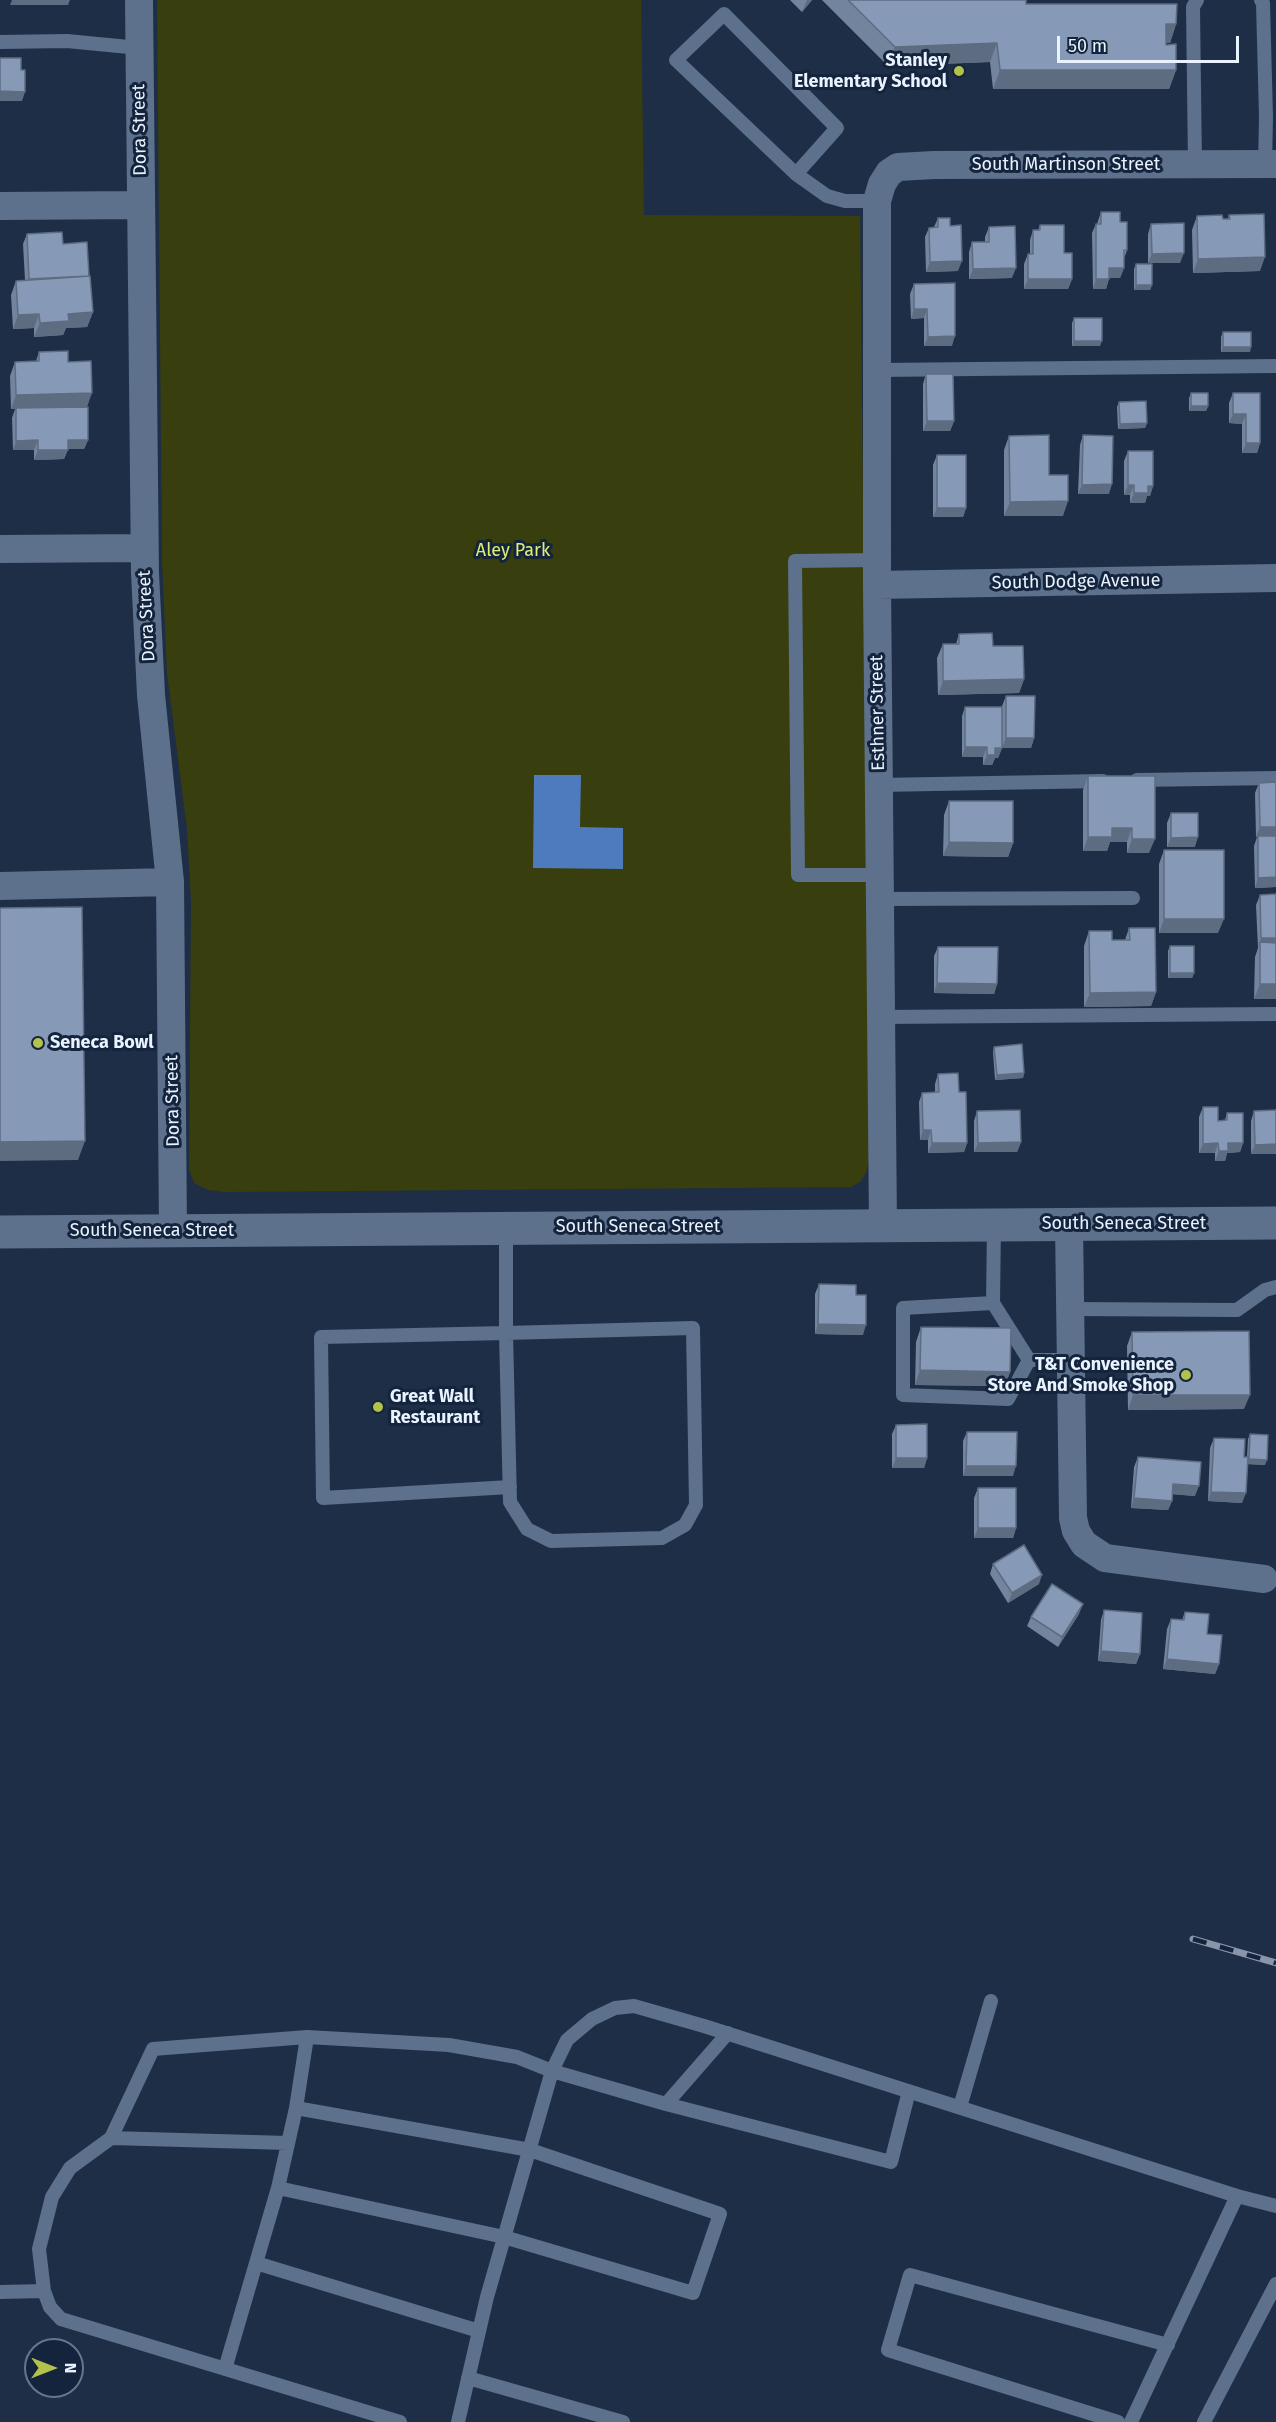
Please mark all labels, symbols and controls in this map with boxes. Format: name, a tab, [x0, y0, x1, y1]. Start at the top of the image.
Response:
scale bar	[1060, 24, 1242, 62]
text: 50 m	[1068, 35, 1107, 57]
place label: Stanley Elementary School	[794, 50, 947, 92]
marker: Stanley Elementary School	[952, 64, 966, 78]
street label: Dora Street	[128, 84, 152, 176]
street label: South Martinson Street	[972, 154, 1160, 176]
park label: Aley Park	[476, 540, 550, 562]
street label: Dora Street	[134, 570, 160, 662]
street label: South Dodge Avenue	[991, 570, 1161, 594]
street label: Esthner Street	[866, 655, 890, 771]
place label: Seneca Bowl	[50, 1032, 154, 1054]
marker: Seneca Bowl	[31, 1036, 45, 1050]
street label: Dora Street	[161, 1055, 185, 1147]
street label: South Seneca Street	[1042, 1213, 1206, 1235]
street label: South Seneca Street	[556, 1216, 720, 1238]
street label: South Seneca Street	[70, 1220, 234, 1242]
place label: T&T Convenience Store And Smoke Shop	[988, 1354, 1174, 1396]
marker: T&T Convenience Store And Smoke Shop	[1179, 1368, 1193, 1382]
place label: Great Wall Restaurant	[390, 1386, 480, 1428]
marker: Great Wall Restaurant	[371, 1400, 385, 1414]
north arrow	[24, 2338, 84, 2398]
text: N	[61, 2363, 80, 2373]

